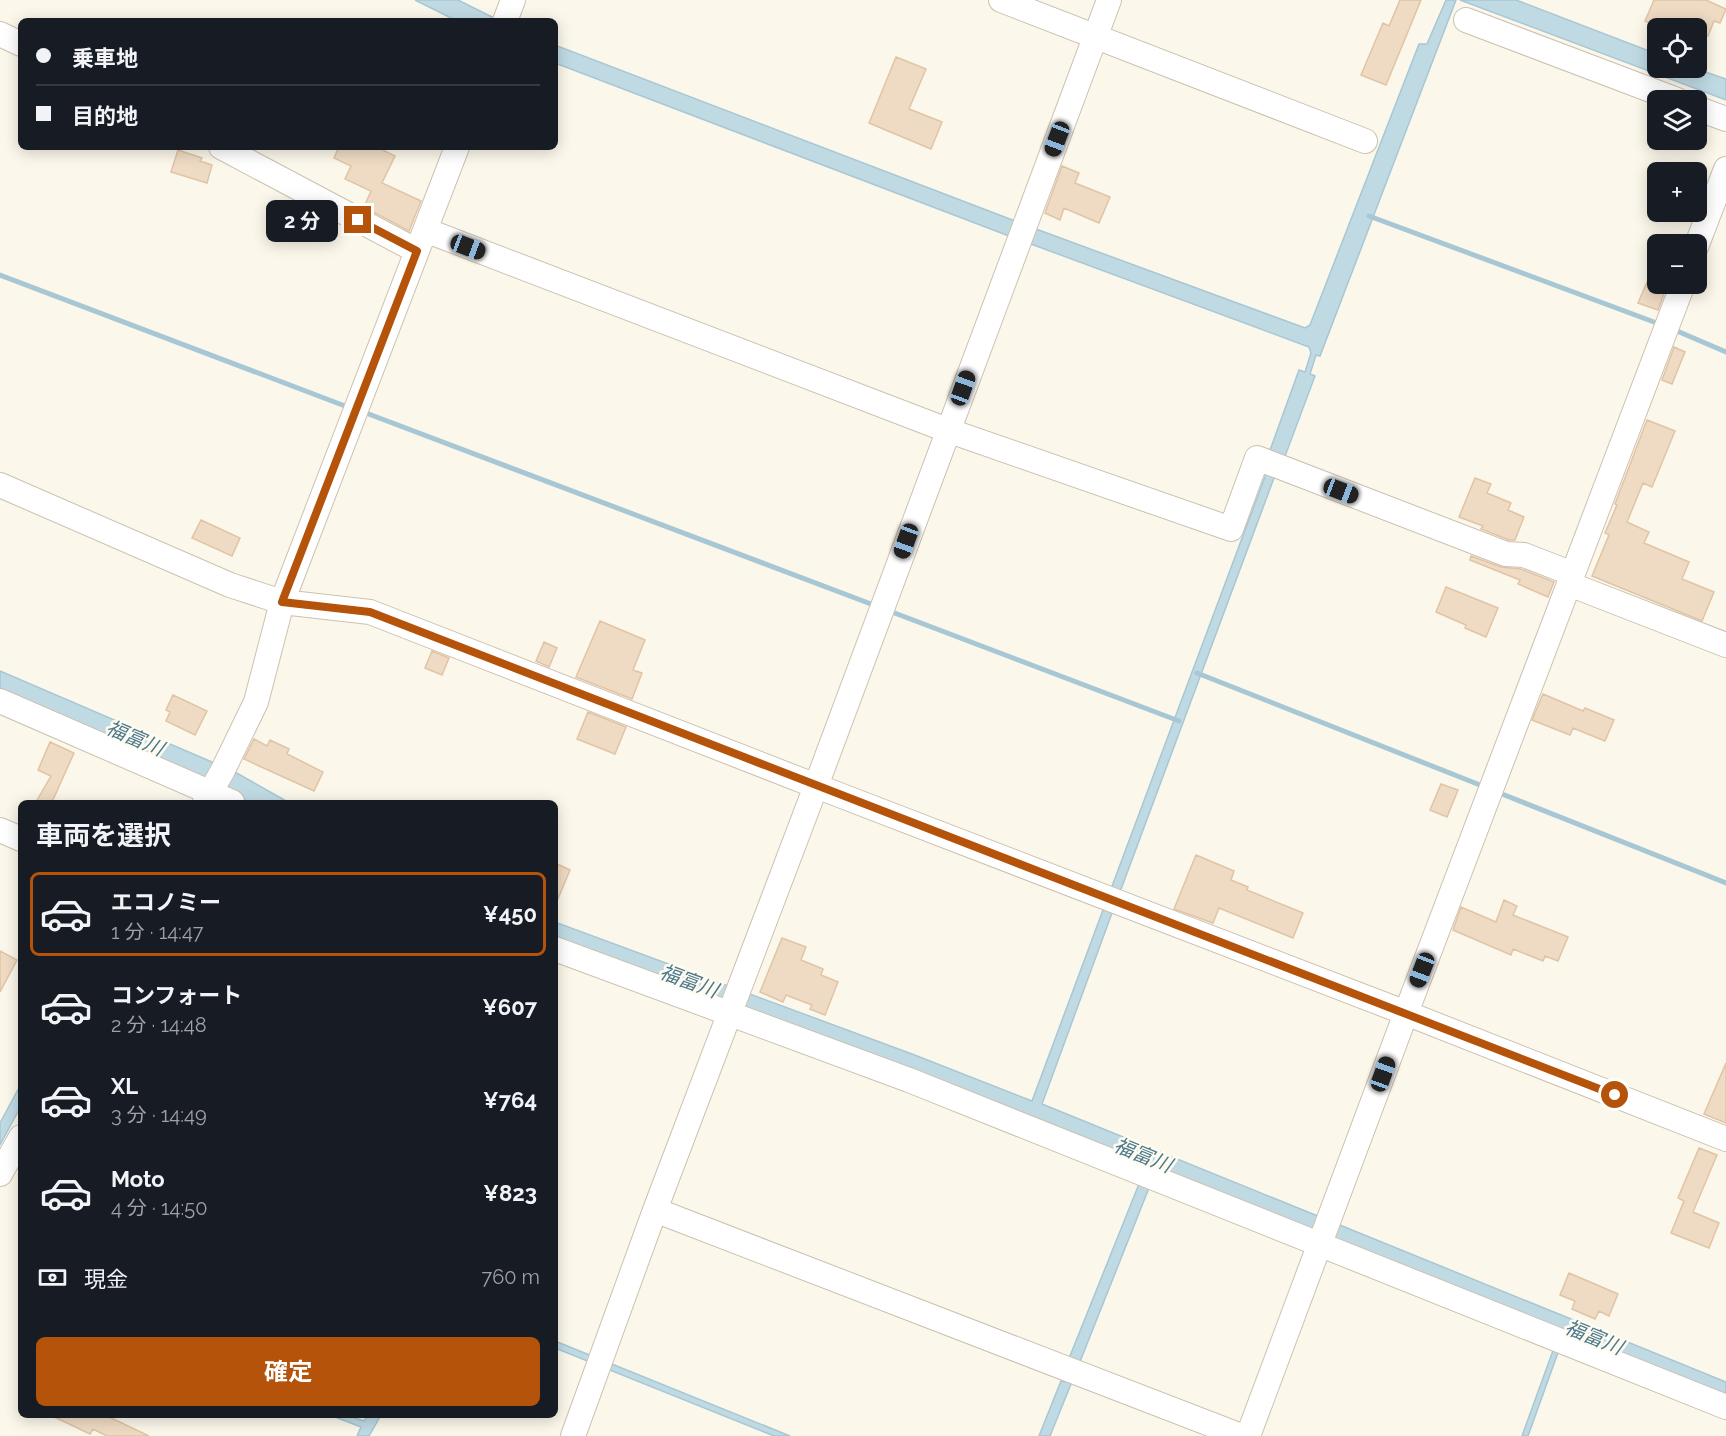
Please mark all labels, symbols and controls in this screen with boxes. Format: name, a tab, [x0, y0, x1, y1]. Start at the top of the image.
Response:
map controls	[1647, 18, 1707, 294]
button: locate	[1647, 18, 1707, 78]
text: 乗車地	[72, 45, 138, 71]
button: layers	[1647, 90, 1707, 150]
text: 目的地	[72, 103, 138, 129]
car	[1042, 119, 1072, 159]
button: +	[1647, 162, 1707, 222]
callout: 2 分	[265, 199, 337, 241]
route end	[344, 206, 371, 233]
text: 2 分	[284, 209, 320, 233]
car	[448, 232, 488, 262]
button: −	[1647, 234, 1707, 294]
car	[948, 368, 978, 408]
car	[1321, 476, 1361, 506]
car	[891, 521, 921, 561]
water label: 福富川	[103, 715, 169, 762]
text: 車両を選択	[36, 820, 171, 851]
icon: car	[39, 887, 93, 941]
text: エコノミー	[111, 889, 221, 915]
text: ¥450	[483, 901, 537, 927]
text: 1 分 · 14:47	[111, 920, 203, 944]
car	[1407, 950, 1437, 990]
water label: 福富川	[657, 959, 723, 1003]
icon: car	[39, 980, 93, 1034]
text: コンフォート	[111, 982, 242, 1008]
text: ¥607	[482, 994, 537, 1020]
text: 2 分 · 14:48	[111, 1013, 207, 1037]
car	[1368, 1054, 1398, 1094]
icon: car	[39, 1073, 93, 1127]
text: XL	[111, 1073, 138, 1099]
route start	[1601, 1081, 1628, 1108]
text: ¥764	[483, 1087, 537, 1113]
text: 3 分 · 14:49	[111, 1103, 207, 1127]
water label: 福富川	[1111, 1133, 1177, 1178]
icon: car	[39, 1166, 93, 1220]
text: Moto	[111, 1166, 165, 1192]
text: ¥823	[483, 1180, 537, 1206]
text: 4 分 · 14:50	[111, 1196, 207, 1220]
icon: cash	[36, 1261, 69, 1294]
text: 760 m	[482, 1265, 540, 1289]
text: 現金	[84, 1266, 128, 1292]
water label: 福富川	[1562, 1315, 1628, 1360]
button: 確定	[36, 1337, 540, 1406]

